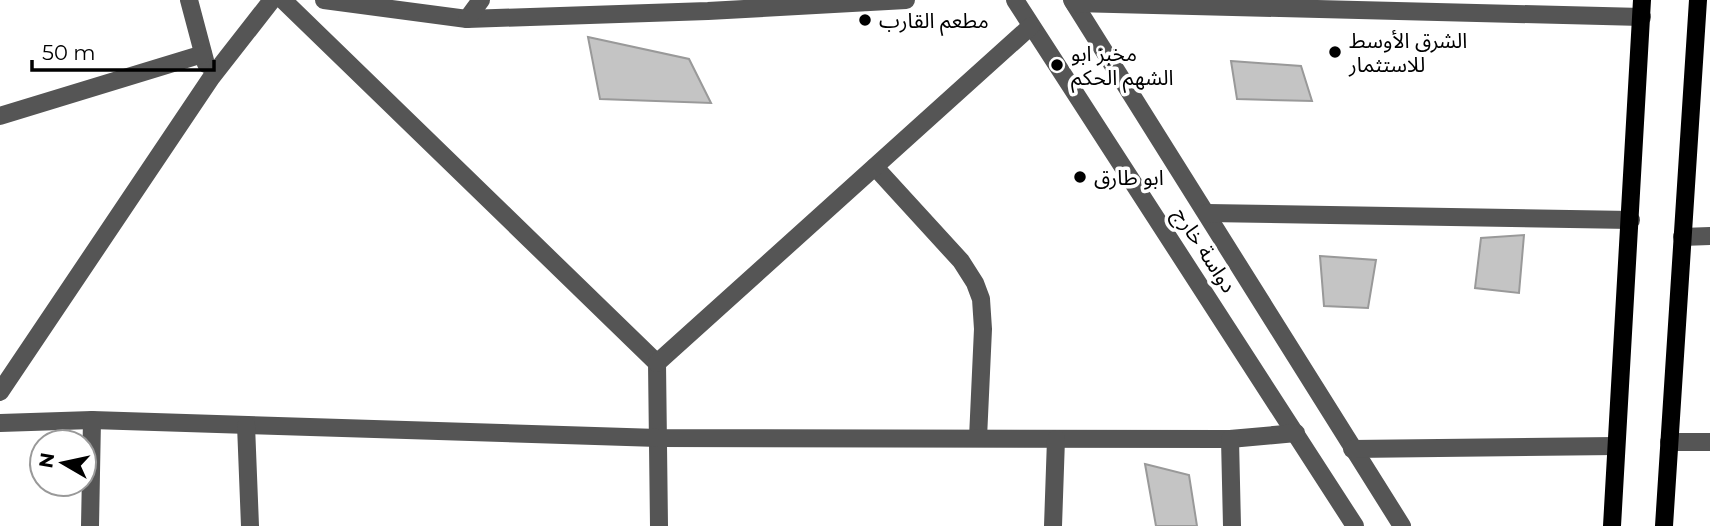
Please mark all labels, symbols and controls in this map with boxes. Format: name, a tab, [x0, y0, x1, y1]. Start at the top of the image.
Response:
place label: مطعم القارب	[879, 8, 989, 36]
marker: مطعم القارب	[857, 12, 873, 28]
scale bar	[32, 28, 214, 72]
place label: الشرق الأوسط للاستثمار	[1348, 28, 1467, 77]
text: 50 m	[42, 40, 96, 65]
place label: مخبز ابو الشهم الحكم	[1071, 41, 1174, 93]
marker: الشرق الأوسط للاستثمار	[1327, 44, 1343, 60]
marker: مخبز ابو الشهم الحكم	[1049, 57, 1065, 73]
place label: ابو طارق	[1094, 165, 1164, 190]
marker: ابو طارق	[1072, 169, 1088, 185]
street label: دواسة خارج	[1166, 203, 1242, 299]
north arrow	[28, 428, 98, 498]
text: N	[34, 451, 59, 470]

